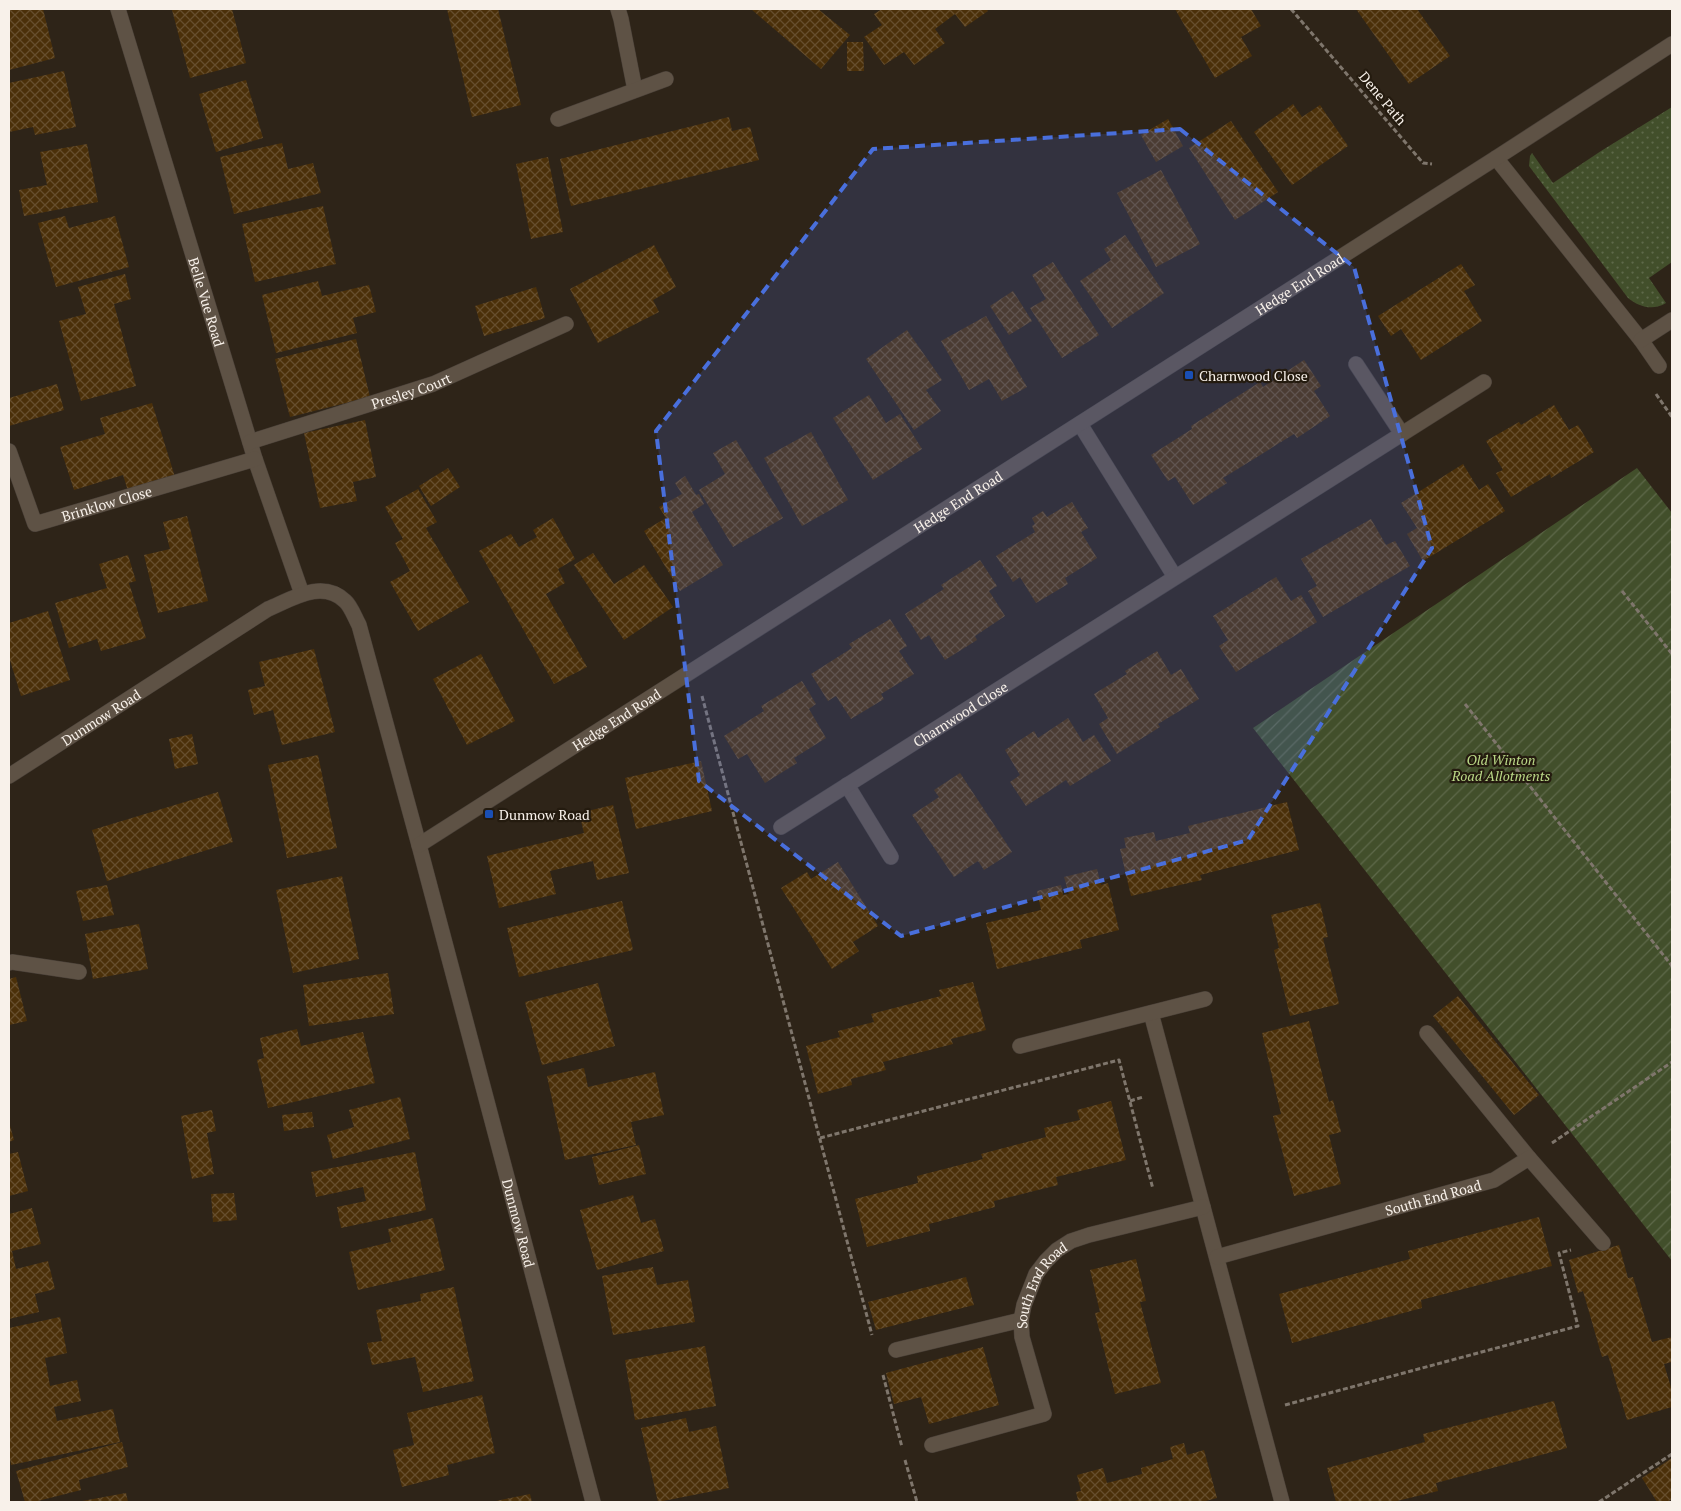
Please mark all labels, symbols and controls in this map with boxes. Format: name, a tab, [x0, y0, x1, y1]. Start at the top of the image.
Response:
street label: Dene Path	[1355, 67, 1411, 129]
street label: Hedge End Road	[1251, 248, 1347, 319]
street label: Belle Vue Road	[185, 255, 230, 349]
place label: Charnwood Close	[1199, 366, 1308, 385]
street label: Presley Court	[368, 367, 455, 413]
marker: Charnwood Close	[1183, 369, 1195, 381]
street label: Hedge End Road	[910, 466, 1006, 537]
street label: Brinklow Close	[59, 481, 154, 525]
street label: Charnwood Close	[909, 676, 1011, 751]
street label: Dunmow Road	[57, 684, 144, 750]
street label: Hedge End Road	[568, 684, 664, 755]
park label: Old Winton Road Allotments	[1451, 750, 1551, 785]
place label: Dunmow Road	[499, 805, 590, 824]
marker: Dunmow Road	[483, 808, 495, 820]
street label: South End Road	[1383, 1175, 1483, 1219]
street label: Dunmow Road	[498, 1177, 540, 1269]
street label: South End Road	[1011, 1237, 1070, 1329]

